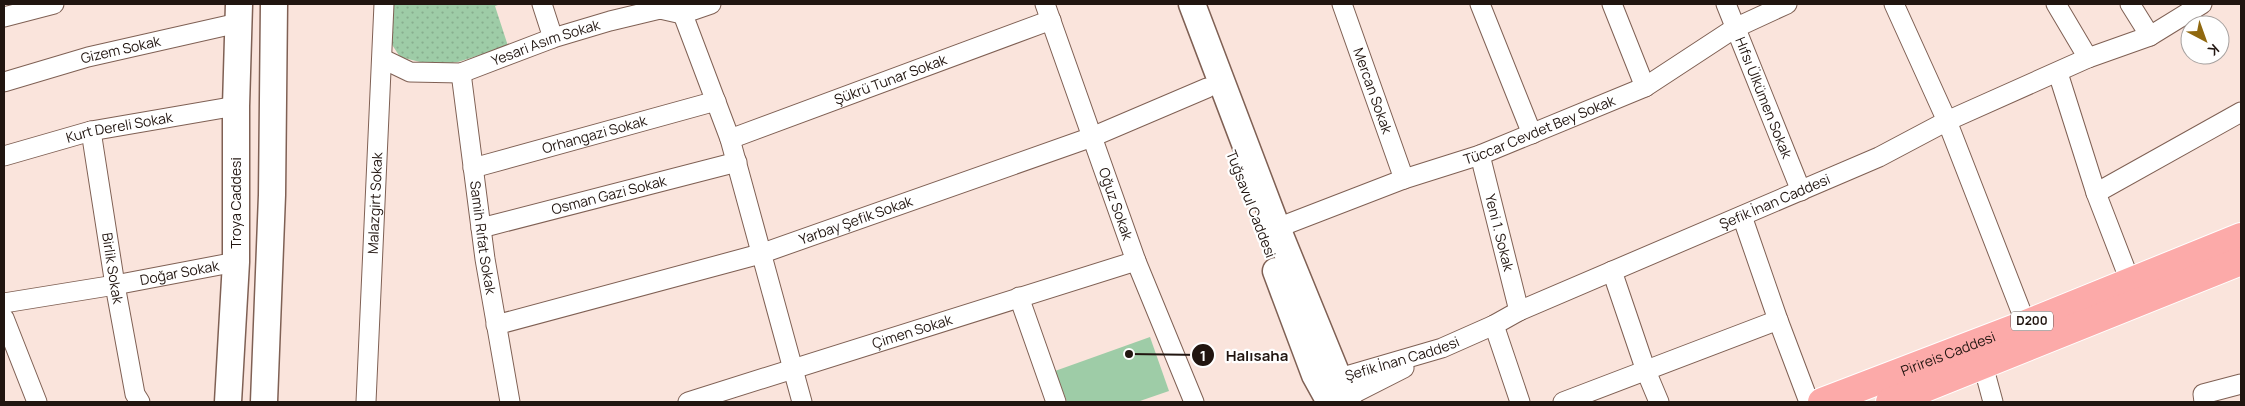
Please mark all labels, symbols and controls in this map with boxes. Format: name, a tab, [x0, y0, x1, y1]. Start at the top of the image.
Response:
street label: Yesari Asım Sokak	[488, 14, 603, 70]
north arrow	[2180, 15, 2230, 65]
street label: Gizem Sokak	[78, 31, 163, 68]
street label: Hıfsı Ülkümen Sokak	[1731, 34, 1797, 162]
text: K	[2203, 40, 2224, 61]
street label: Mercan Sokak	[1349, 45, 1398, 137]
street label: Şükrü Tunar Sokak	[831, 49, 950, 109]
street label: Tüccar Cevdet Bey Sokak	[1461, 90, 1619, 169]
street label: Kurt Dereli Sokak	[64, 107, 175, 147]
street label: Orhangazi Sokak	[540, 110, 650, 158]
street label: Tuğsavul Caddesi	[1222, 147, 1281, 260]
street label: Malazgirt Sokak	[363, 151, 386, 254]
street label: Troya Caddesi	[226, 157, 245, 249]
street label: Oğuz Sokak	[1095, 165, 1138, 243]
street label: Şefik İnan Caddesi	[1716, 169, 1833, 233]
street label: Osman Gazi Sokak	[549, 170, 669, 219]
street label: Samih Rıfat Sokak	[466, 180, 501, 297]
street label: Yarbay Şefik Sokak	[796, 191, 916, 248]
street label: Yeni 1. Sokak	[1481, 192, 1519, 274]
street label: Birlik Sokak	[98, 231, 128, 306]
street label: Doğar Sokak	[138, 255, 222, 289]
street label: Çimen Sokak	[870, 309, 955, 352]
road number: D200	[2011, 312, 2053, 331]
street label: Pirireis Caddesi	[1898, 327, 1998, 380]
street label: Şefik İnan Caddesi	[1343, 332, 1462, 385]
callout: Halısaha	[1191, 340, 1299, 370]
text: 1	[1200, 345, 1206, 366]
text: Halısaha	[1226, 345, 1288, 366]

